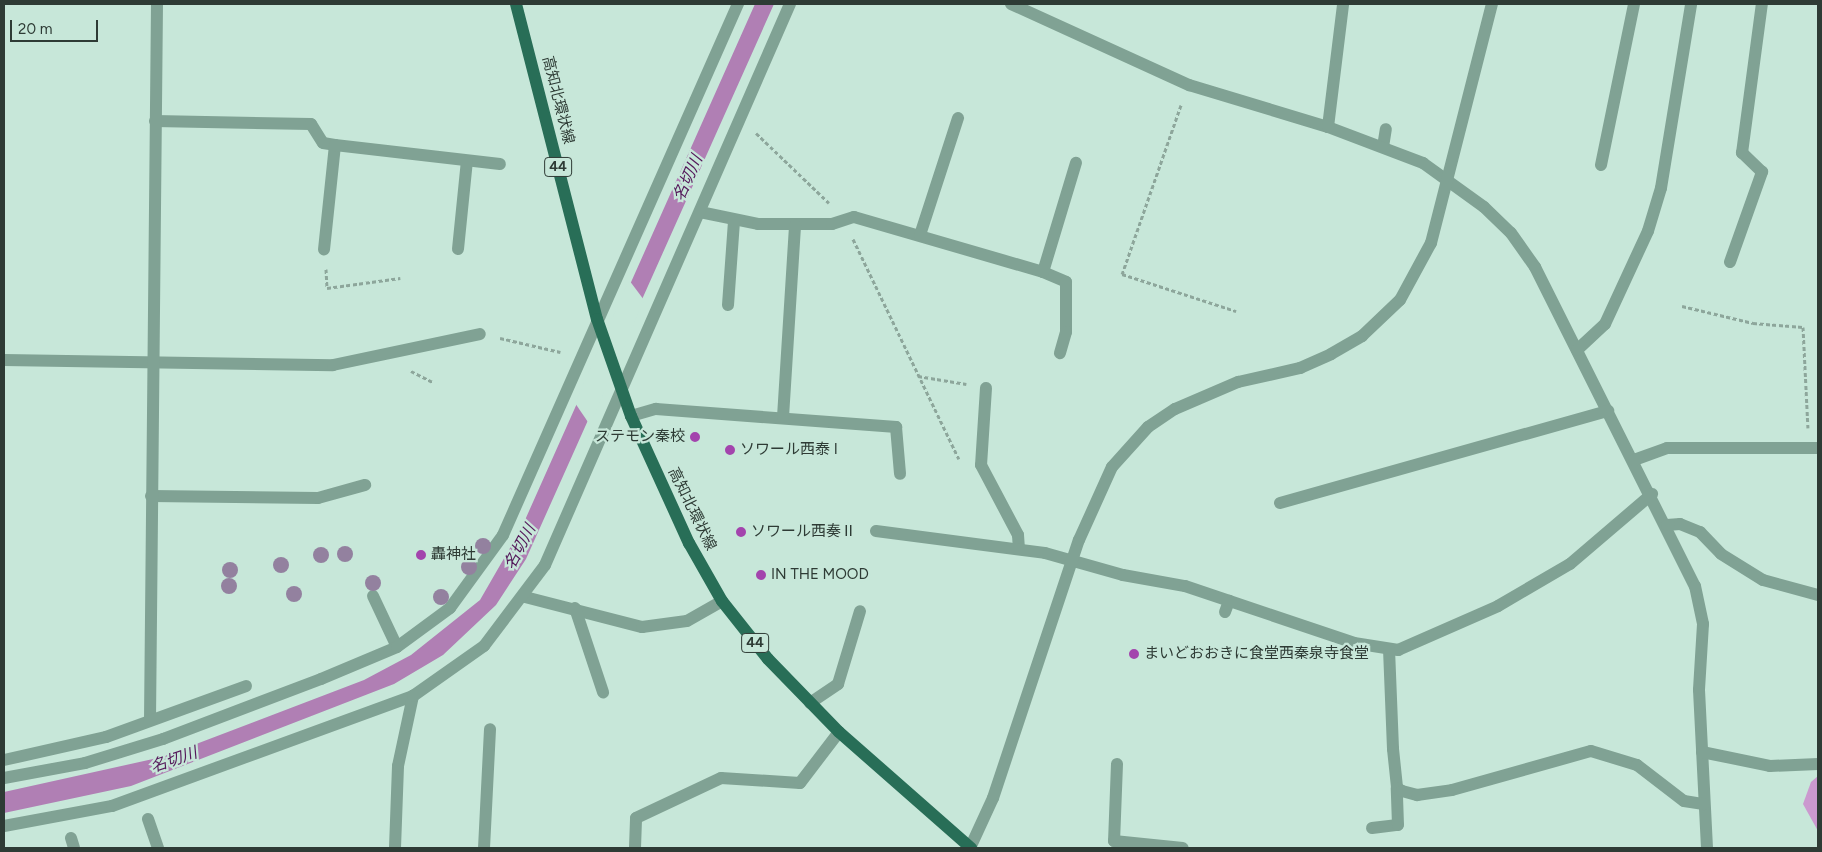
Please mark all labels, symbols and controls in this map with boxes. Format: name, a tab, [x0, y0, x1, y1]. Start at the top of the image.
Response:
scale bar	[12, 10, 100, 42]
text: 20 m	[18, 20, 52, 38]
street label: 高知北環状線	[538, 54, 578, 146]
water label: 名切川	[669, 152, 707, 204]
road number: 44	[543, 156, 573, 178]
place label: ステモン秦校	[595, 428, 685, 446]
marker: ステモン秦校	[689, 431, 701, 443]
place label: ソワール西泰 I	[740, 441, 838, 459]
marker: ソワール西泰 I	[724, 444, 736, 456]
street label: 高知北環状線	[664, 465, 720, 553]
water label: 名切川	[500, 521, 540, 573]
place label: ソワール西奏Ⅱ	[751, 523, 856, 541]
marker: ソワール西奏Ⅱ	[735, 526, 747, 538]
place label: 轟神社	[431, 546, 476, 564]
marker: 轟神社	[415, 549, 427, 561]
place label: IN THE MOOD	[771, 566, 869, 584]
marker: IN THE MOOD	[755, 569, 767, 581]
road number: 44	[740, 632, 770, 654]
place label: まいどおおきに食堂西秦泉寺食堂	[1144, 645, 1369, 663]
marker: まいどおおきに食堂西秦泉寺食堂	[1128, 648, 1140, 660]
water label: 名切川	[148, 743, 200, 777]

